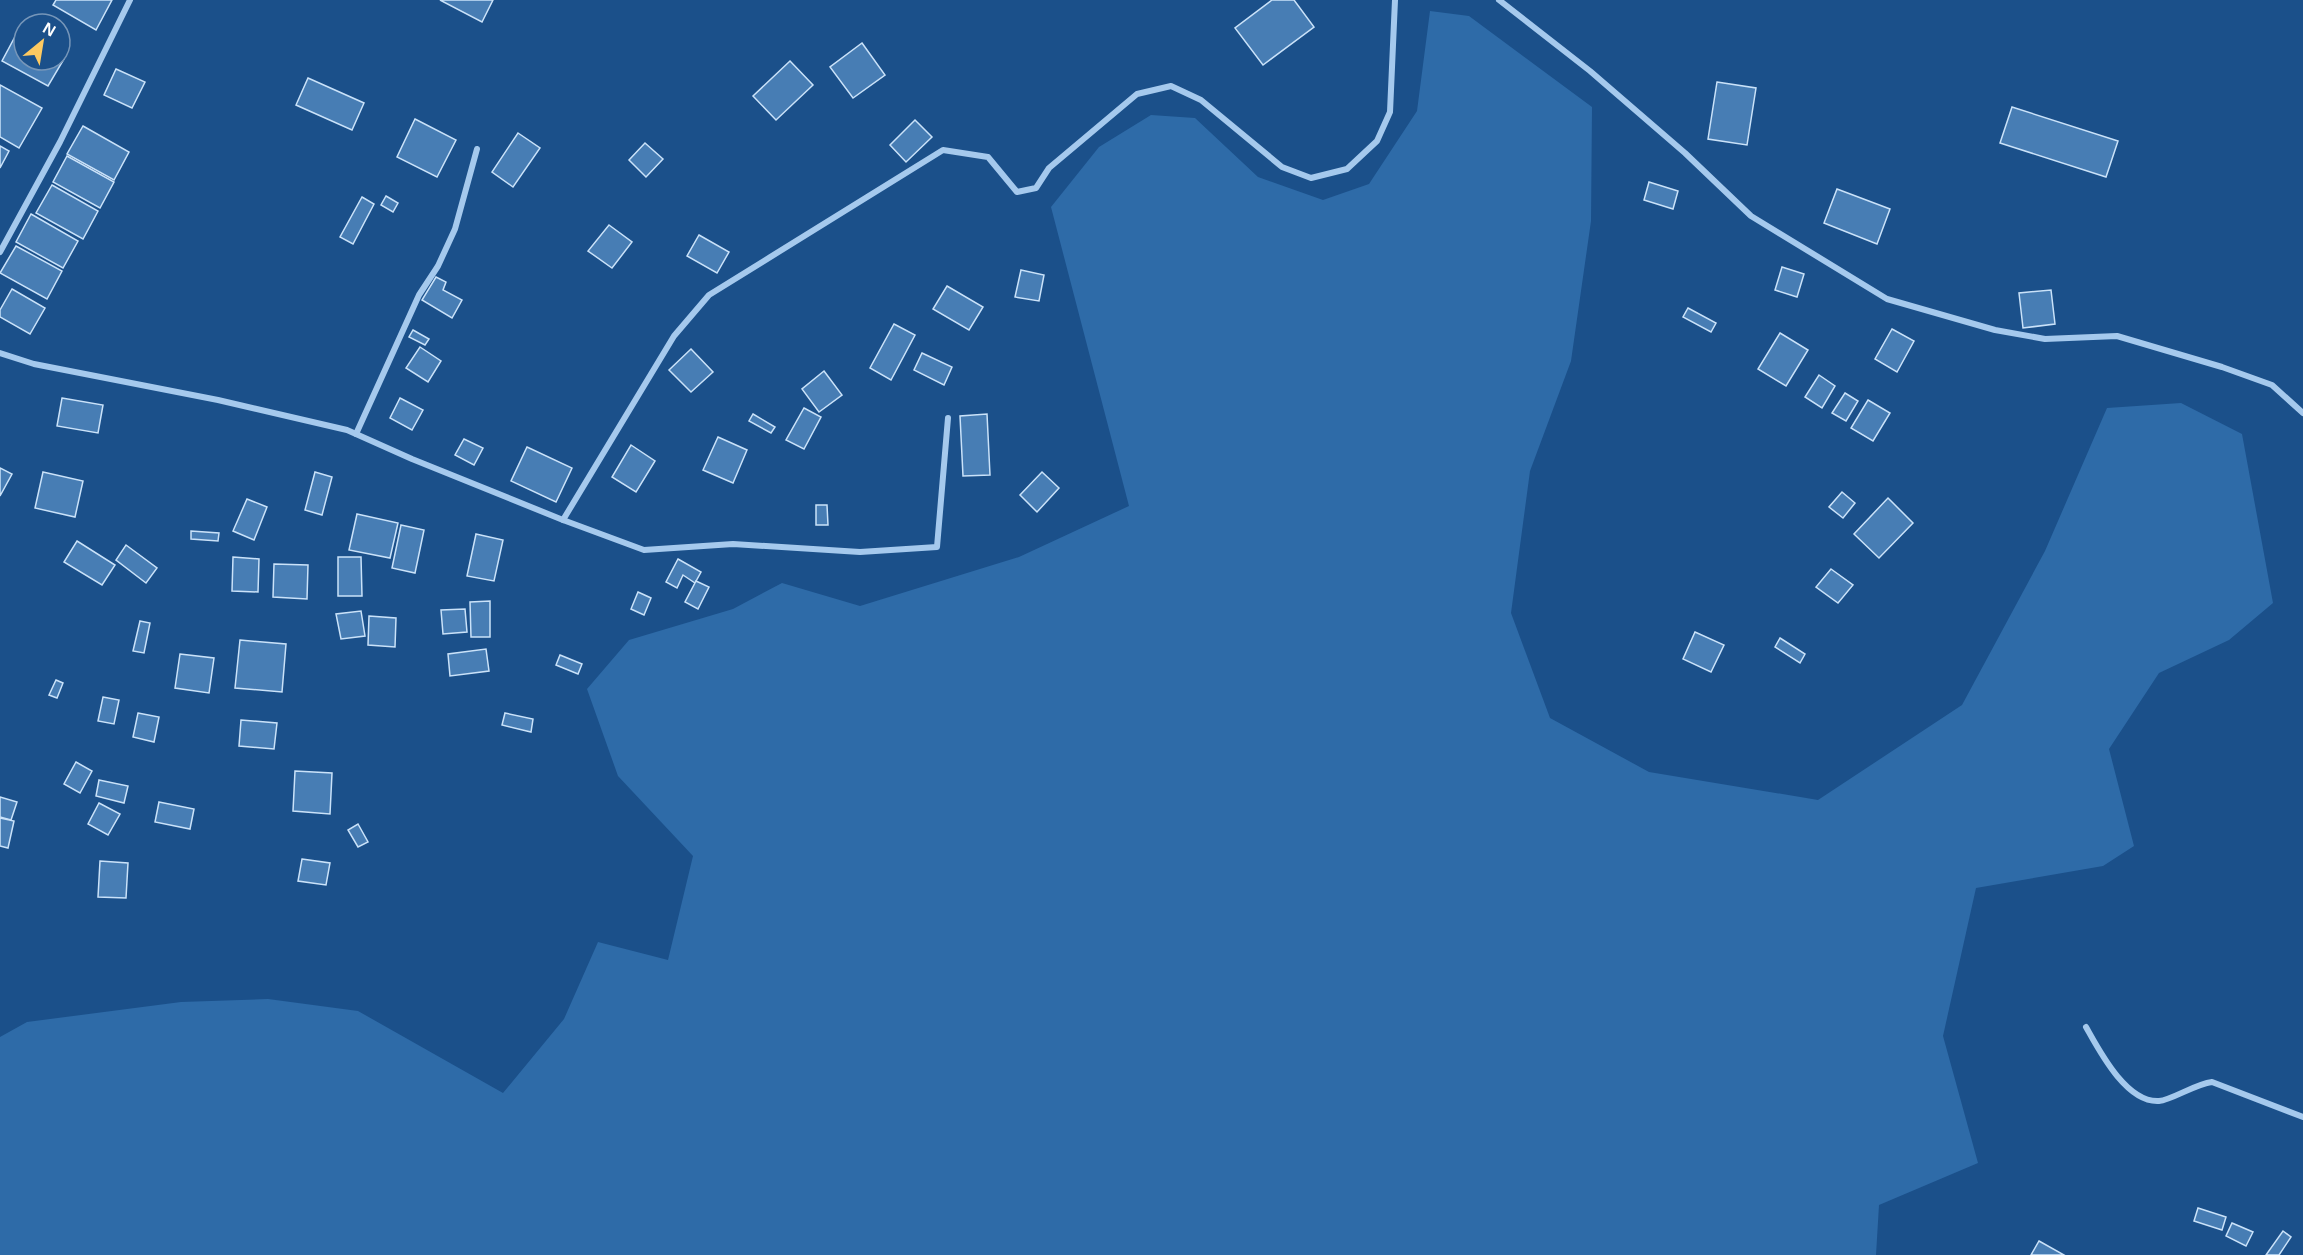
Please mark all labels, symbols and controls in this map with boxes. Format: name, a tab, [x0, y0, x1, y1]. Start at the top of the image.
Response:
north arrow	[12, 12, 72, 72]
text: N	[40, 19, 59, 40]

